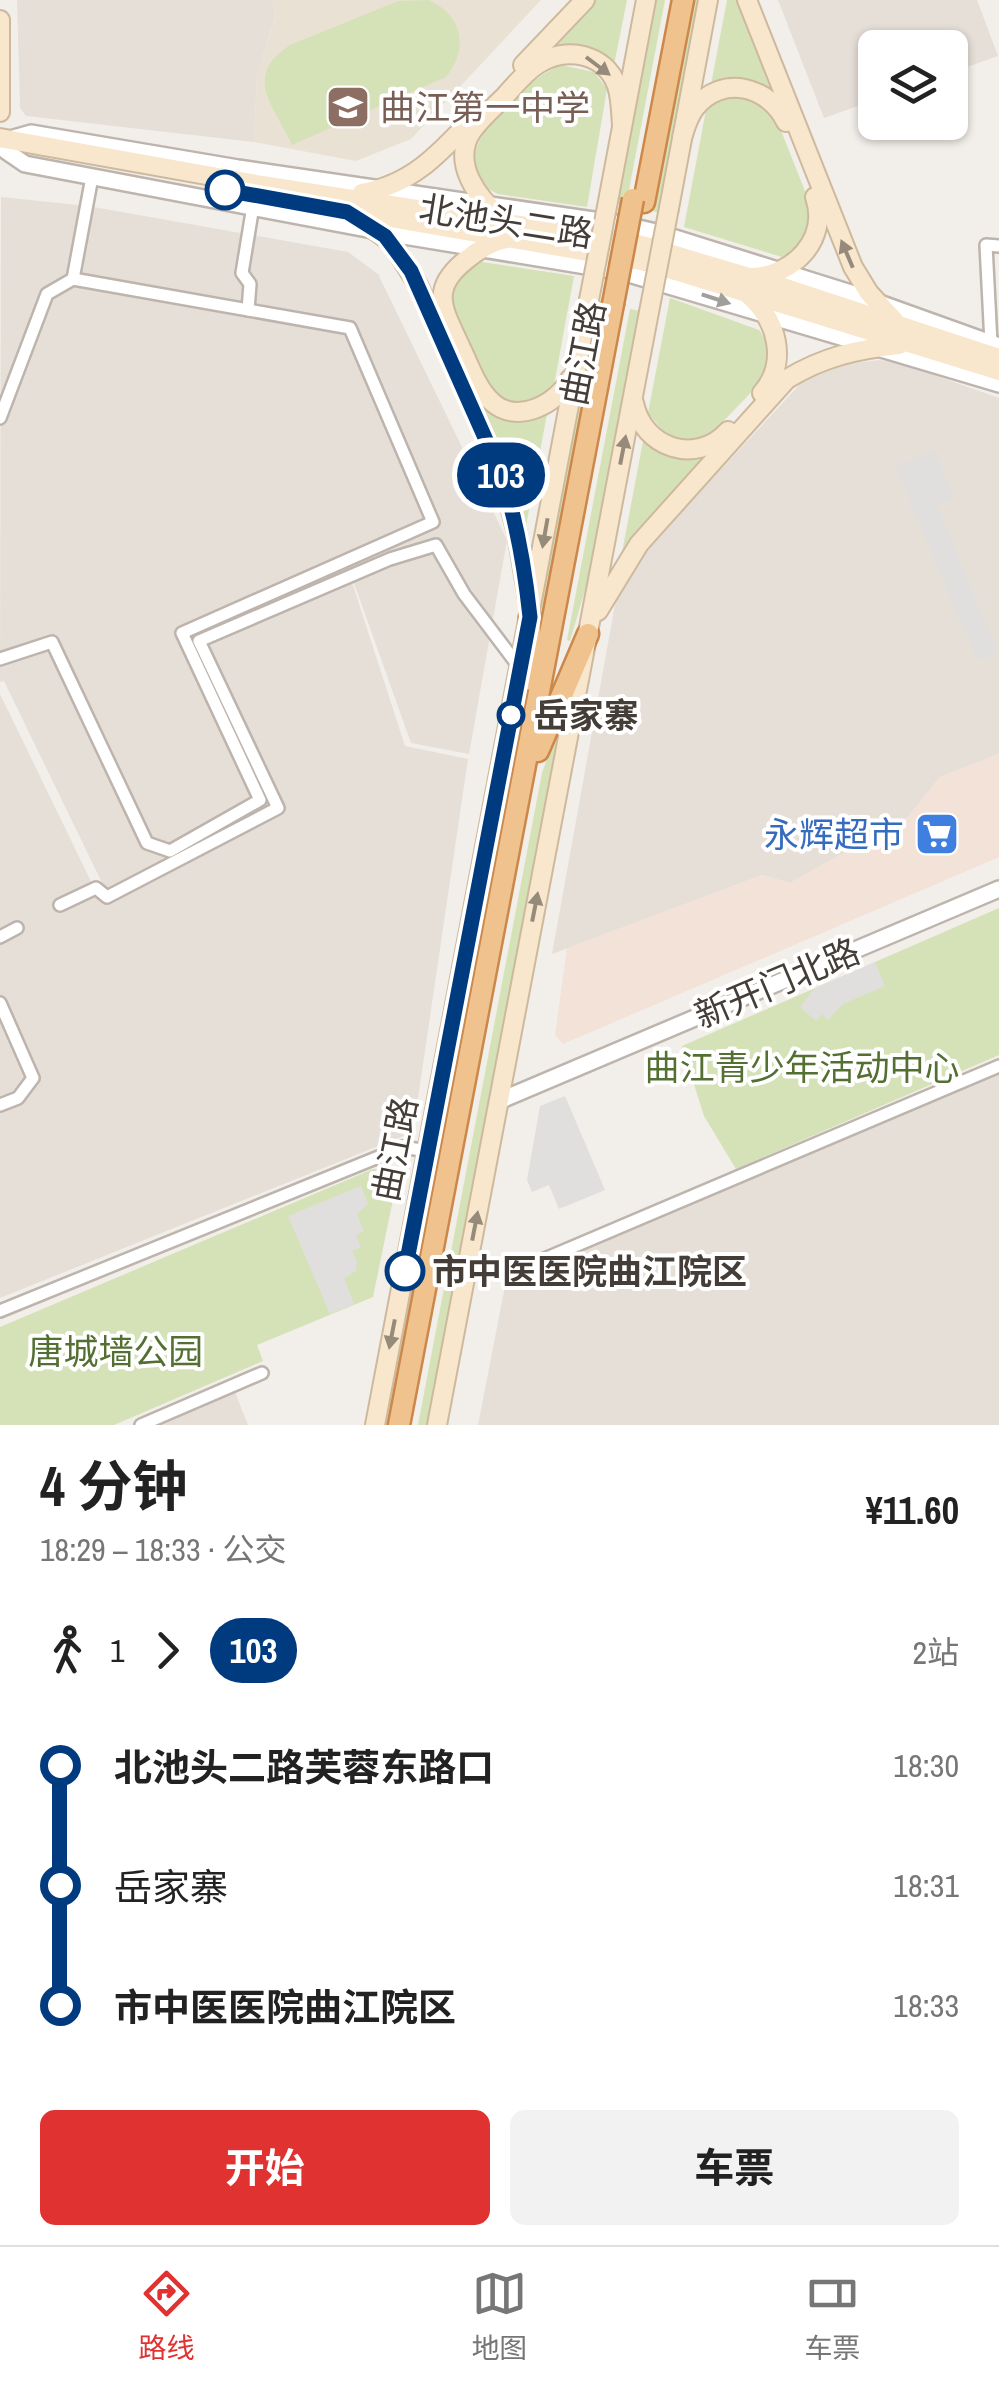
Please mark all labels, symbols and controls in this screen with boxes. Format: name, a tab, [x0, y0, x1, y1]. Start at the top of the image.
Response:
map controls	[858, 30, 968, 140]
button: layers	[858, 30, 968, 140]
one-way arrow	[585, 55, 611, 75]
school or university icon: 曲江第一中学	[325, 84, 371, 130]
place label: 曲江第一中学	[380, 84, 590, 131]
unlabelled marker	[206, 171, 244, 209]
street label: 北池头二路	[416, 184, 596, 258]
one-way arrow	[839, 239, 855, 269]
one-way arrow	[701, 292, 731, 307]
street label: 曲江路	[550, 297, 616, 409]
one-way arrow	[615, 434, 631, 465]
line badge: 103	[444, 442, 558, 508]
text: 103	[477, 452, 525, 499]
one-way arrow	[537, 518, 552, 549]
place label: 岳家寨	[534, 692, 639, 739]
marker: 岳家寨	[498, 702, 524, 728]
place label: 永辉超市	[764, 811, 904, 858]
supermarket icon: 永辉超市	[914, 811, 960, 857]
one-way arrow	[528, 891, 543, 922]
street label: 新开门北路	[687, 927, 867, 1039]
park label: 曲江青少年活动中心	[644, 1044, 960, 1091]
street label: 曲江路	[362, 1093, 428, 1205]
one-way arrow	[467, 1210, 483, 1241]
place label: 市中医医院曲江院区	[432, 1248, 747, 1295]
marker: 市中医医院曲江院区	[386, 1252, 424, 1290]
one-way arrow	[384, 1319, 400, 1350]
park label: 唐城墙公园	[28, 1328, 204, 1375]
text: 4 分钟	[40, 1449, 188, 1523]
text: ¥11.60	[865, 1485, 959, 1536]
text: 18:29 – 18:33 · 公交	[40, 1528, 286, 1571]
icon: walk	[40, 1623, 95, 1678]
icon: forward	[140, 1623, 195, 1678]
text: 103	[230, 1627, 277, 1674]
text: 1	[110, 1629, 125, 1672]
text: 2站	[912, 1631, 959, 1674]
text: 北池头二路芙蓉东路口	[114, 1742, 494, 1793]
text: 18:30	[893, 1744, 959, 1787]
text: 岳家寨	[114, 1862, 228, 1913]
text: 18:31	[893, 1864, 959, 1907]
text: 市中医医院曲江院区	[114, 1982, 456, 2033]
text: 18:33	[893, 1984, 959, 2027]
button: 开始	[40, 2110, 490, 2225]
button: 车票	[510, 2110, 959, 2225]
tab: 路线	[138, 2266, 195, 2367]
tab: 地图	[471, 2266, 528, 2367]
tab: 车票	[804, 2266, 861, 2367]

